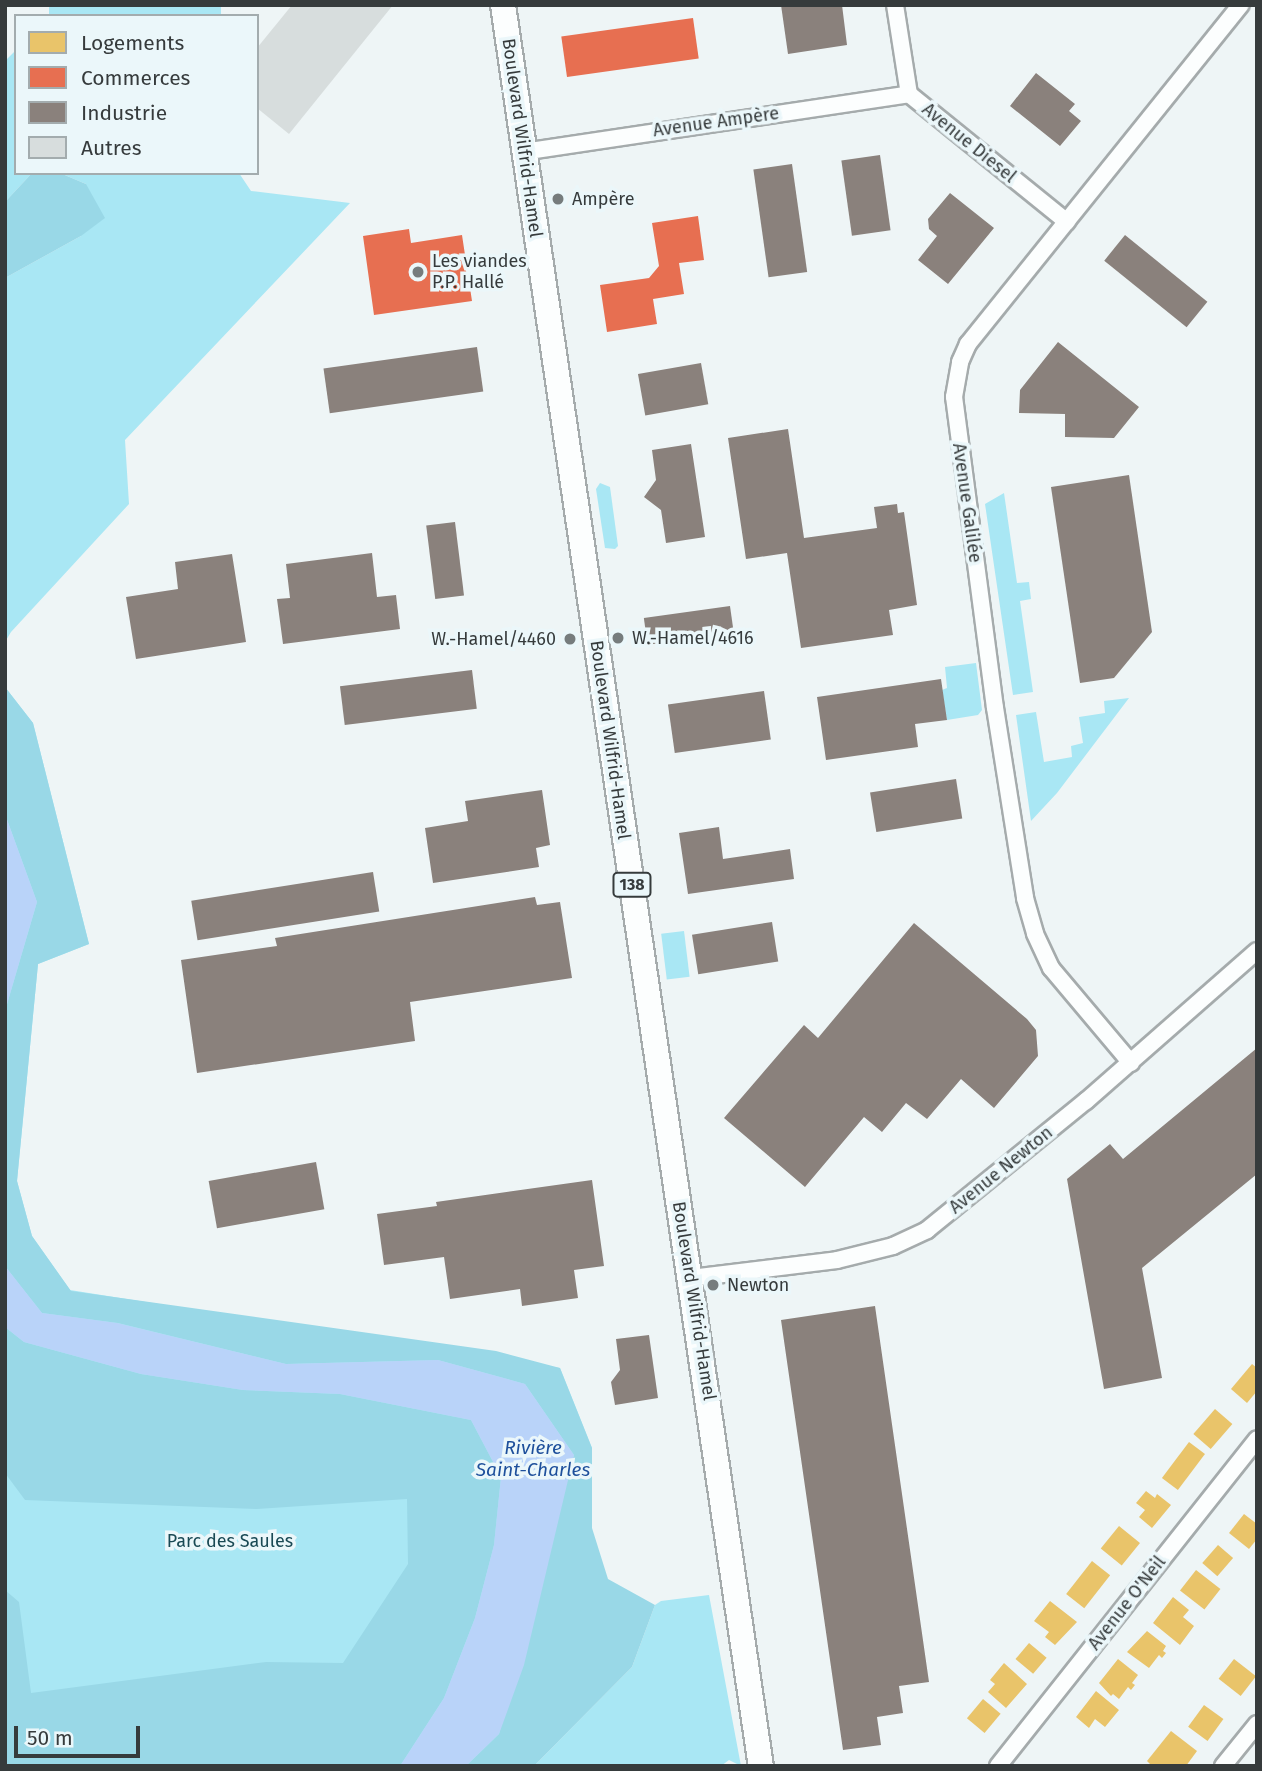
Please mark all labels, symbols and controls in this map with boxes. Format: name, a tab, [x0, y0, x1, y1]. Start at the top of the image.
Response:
legend	[14, 14, 259, 175]
text: Logements	[81, 30, 184, 56]
street label: Boulevard Wilfrid-Hamel	[497, 37, 547, 239]
text: Commerces	[81, 65, 190, 91]
street label: Avenue Diesel	[918, 99, 1020, 187]
text: Industrie	[81, 100, 167, 126]
street label: Avenue Ampère	[652, 102, 780, 142]
text: Autres	[81, 135, 142, 161]
place label: Ampère	[572, 188, 634, 210]
marker: Ampère	[550, 191, 566, 207]
place label: Les viandes P.P. Hallé	[432, 251, 527, 294]
marker: Les viandes P.P. Hallé	[410, 264, 426, 280]
street label: Avenue Galilée	[948, 442, 986, 564]
place label: W.-Hamel/4616	[632, 627, 754, 649]
place label: W.-Hamel/4460	[431, 628, 556, 650]
marker: W.-Hamel/4616	[610, 630, 626, 646]
marker: W.-Hamel/4460	[562, 631, 578, 647]
street label: Boulevard Wilfrid-Hamel	[585, 639, 635, 841]
road number: 138	[611, 872, 653, 898]
street label: Avenue Newton	[945, 1122, 1057, 1218]
street label: Boulevard Wilfrid-Hamel	[668, 1200, 720, 1402]
place label: Newton	[727, 1274, 789, 1296]
marker: Newton	[705, 1277, 721, 1293]
water label: Rivière Saint-Charles	[476, 1437, 590, 1481]
park label: Parc des Saules	[167, 1530, 293, 1552]
street label: Avenue O'Neil	[1084, 1552, 1170, 1654]
scale bar	[18, 1712, 144, 1756]
text: 50 m	[27, 1725, 73, 1751]

